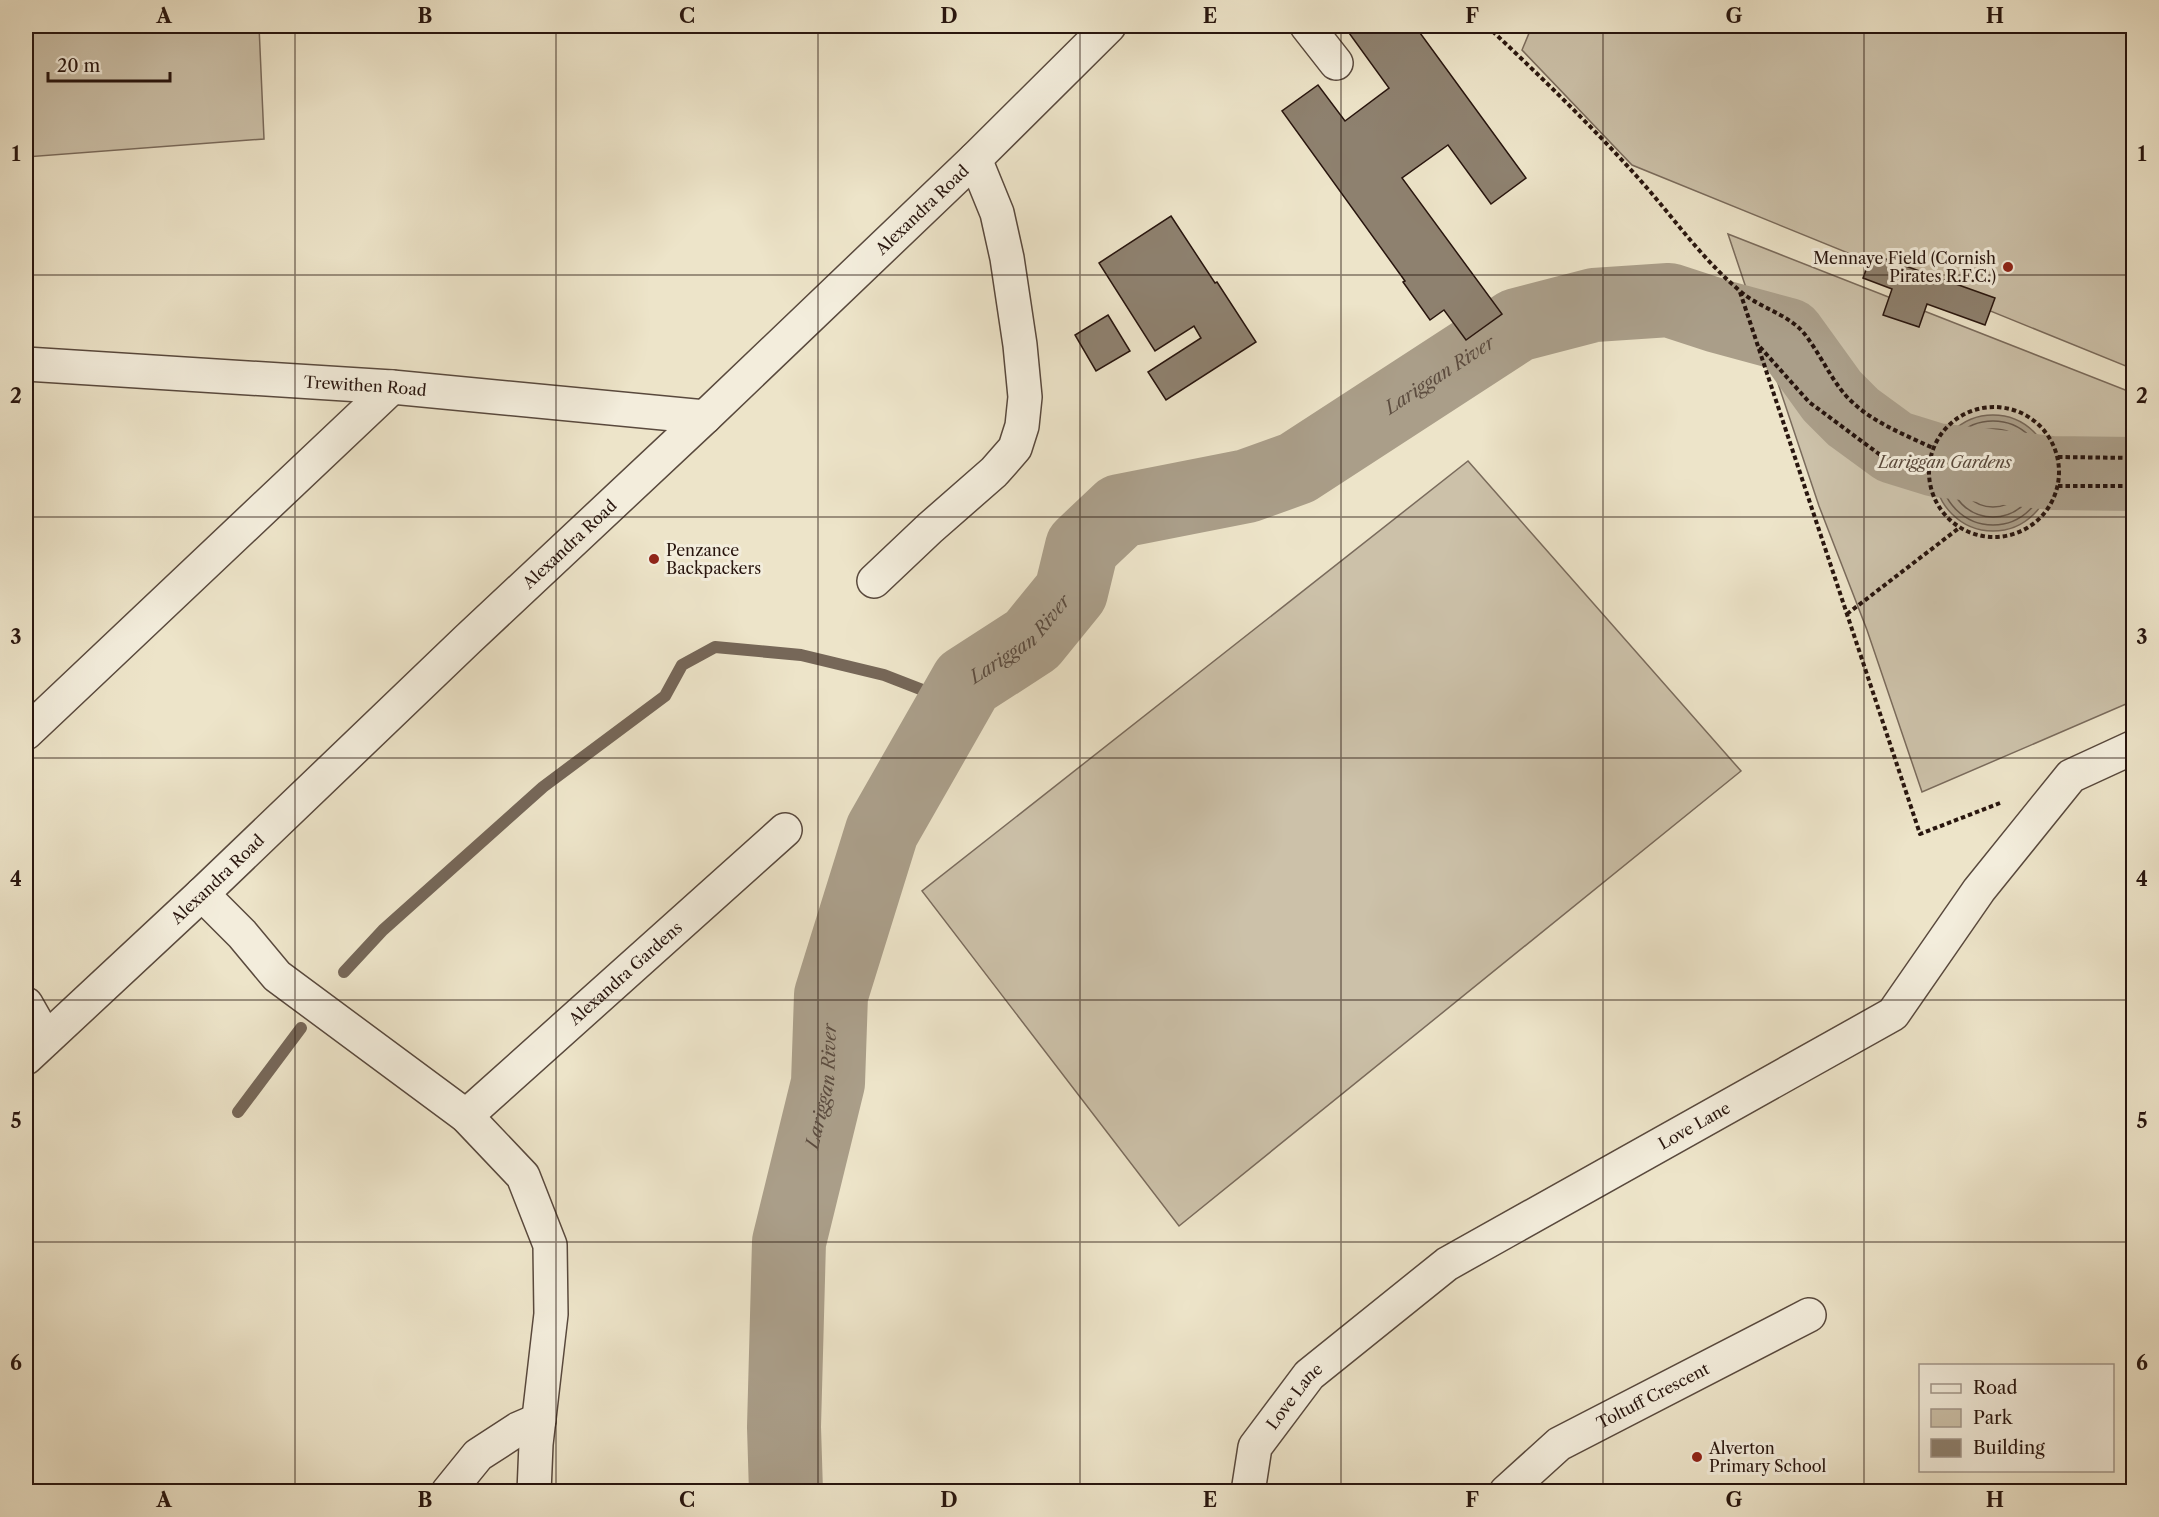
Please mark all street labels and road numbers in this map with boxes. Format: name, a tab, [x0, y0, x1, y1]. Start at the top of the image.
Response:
street label: Alexandra Road	[871, 160, 973, 259]
street label: Trewithen Road	[303, 371, 428, 400]
street label: Alexandra Road	[518, 495, 621, 593]
street label: Alexandra Road	[166, 830, 268, 929]
street label: Alexandra Gardens	[564, 917, 686, 1030]
street label: Love Lane	[1655, 1097, 1734, 1154]
street label: Love Lane	[1262, 1358, 1326, 1433]
street label: Toltuff Crescent	[1593, 1358, 1713, 1433]

